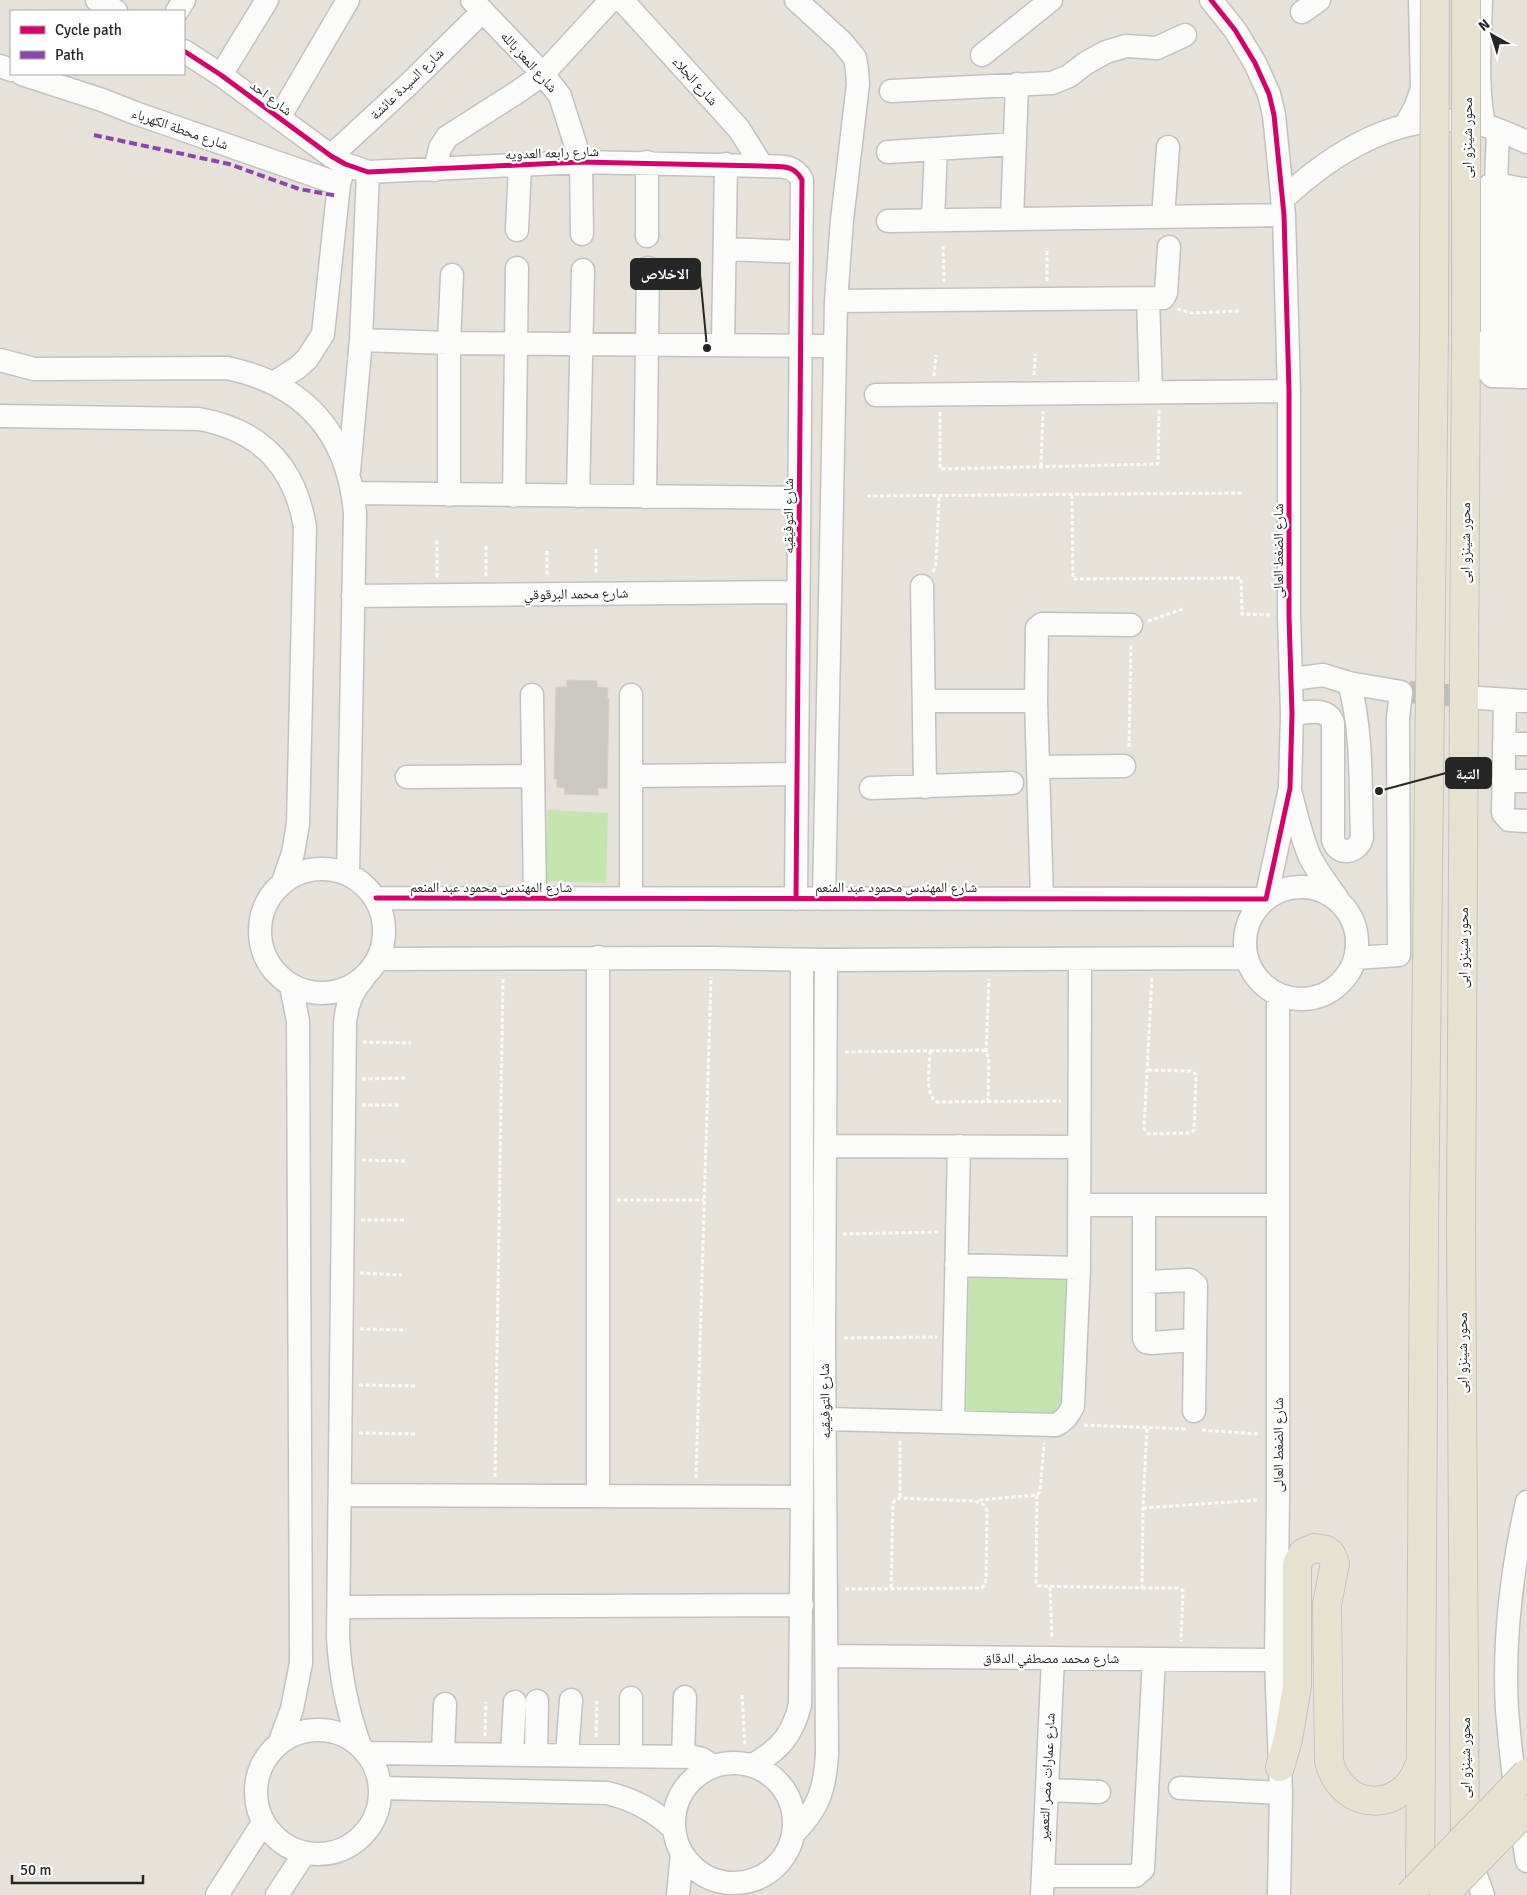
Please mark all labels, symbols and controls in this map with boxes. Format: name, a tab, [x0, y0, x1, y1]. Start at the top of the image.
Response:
legend	[10, 10, 185, 75]
north arrow	[1467, 10, 1517, 60]
text: N	[1475, 16, 1493, 35]
text: Cycle path	[55, 21, 122, 39]
street label: شارع المعز بالله	[496, 28, 561, 97]
street label: شارع السيدة عائشة	[367, 45, 448, 124]
text: Path	[55, 46, 84, 64]
street label: شارع الجلاء	[668, 53, 721, 110]
street label: شارع احد	[246, 77, 296, 120]
street label: محور شينزو ابى	[1459, 97, 1476, 179]
street label: شارع محطة الكهرباء	[129, 105, 230, 154]
street label: شارع رابعه العدويه	[505, 143, 599, 164]
callout: الاخلاص	[631, 259, 700, 289]
text: الاخلاص	[641, 265, 689, 283]
street label: شارع التوفيقيه	[780, 478, 798, 554]
street label: محور شينزو ابى	[1457, 502, 1474, 584]
street label: شارع الضغط العالى	[1270, 504, 1288, 598]
street label: شارع محمد البرقوقي	[523, 585, 629, 606]
callout: التبة	[1446, 758, 1491, 788]
text: التبة	[1456, 765, 1480, 783]
street label: شارع المهندس محمود عبد المنعم	[410, 879, 572, 897]
street label: شارع المهندس محمود عبد المنعم	[815, 879, 977, 897]
street label: محور شينزو ابى	[1455, 907, 1472, 989]
street label: محور شينزو ابى	[1454, 1312, 1471, 1394]
street label: شارع التوفيقيه	[816, 1363, 835, 1439]
street label: شارع الضغط العالى	[1270, 1398, 1288, 1492]
street label: شارع محمد مصطفي الدقاق	[983, 1650, 1119, 1669]
street label: شارع عمارات مصر التعمير	[1035, 1712, 1060, 1843]
street label: محور شينزو ابى	[1457, 1717, 1474, 1799]
scale bar	[12, 1852, 144, 1884]
text: 50 m	[20, 1861, 51, 1879]

